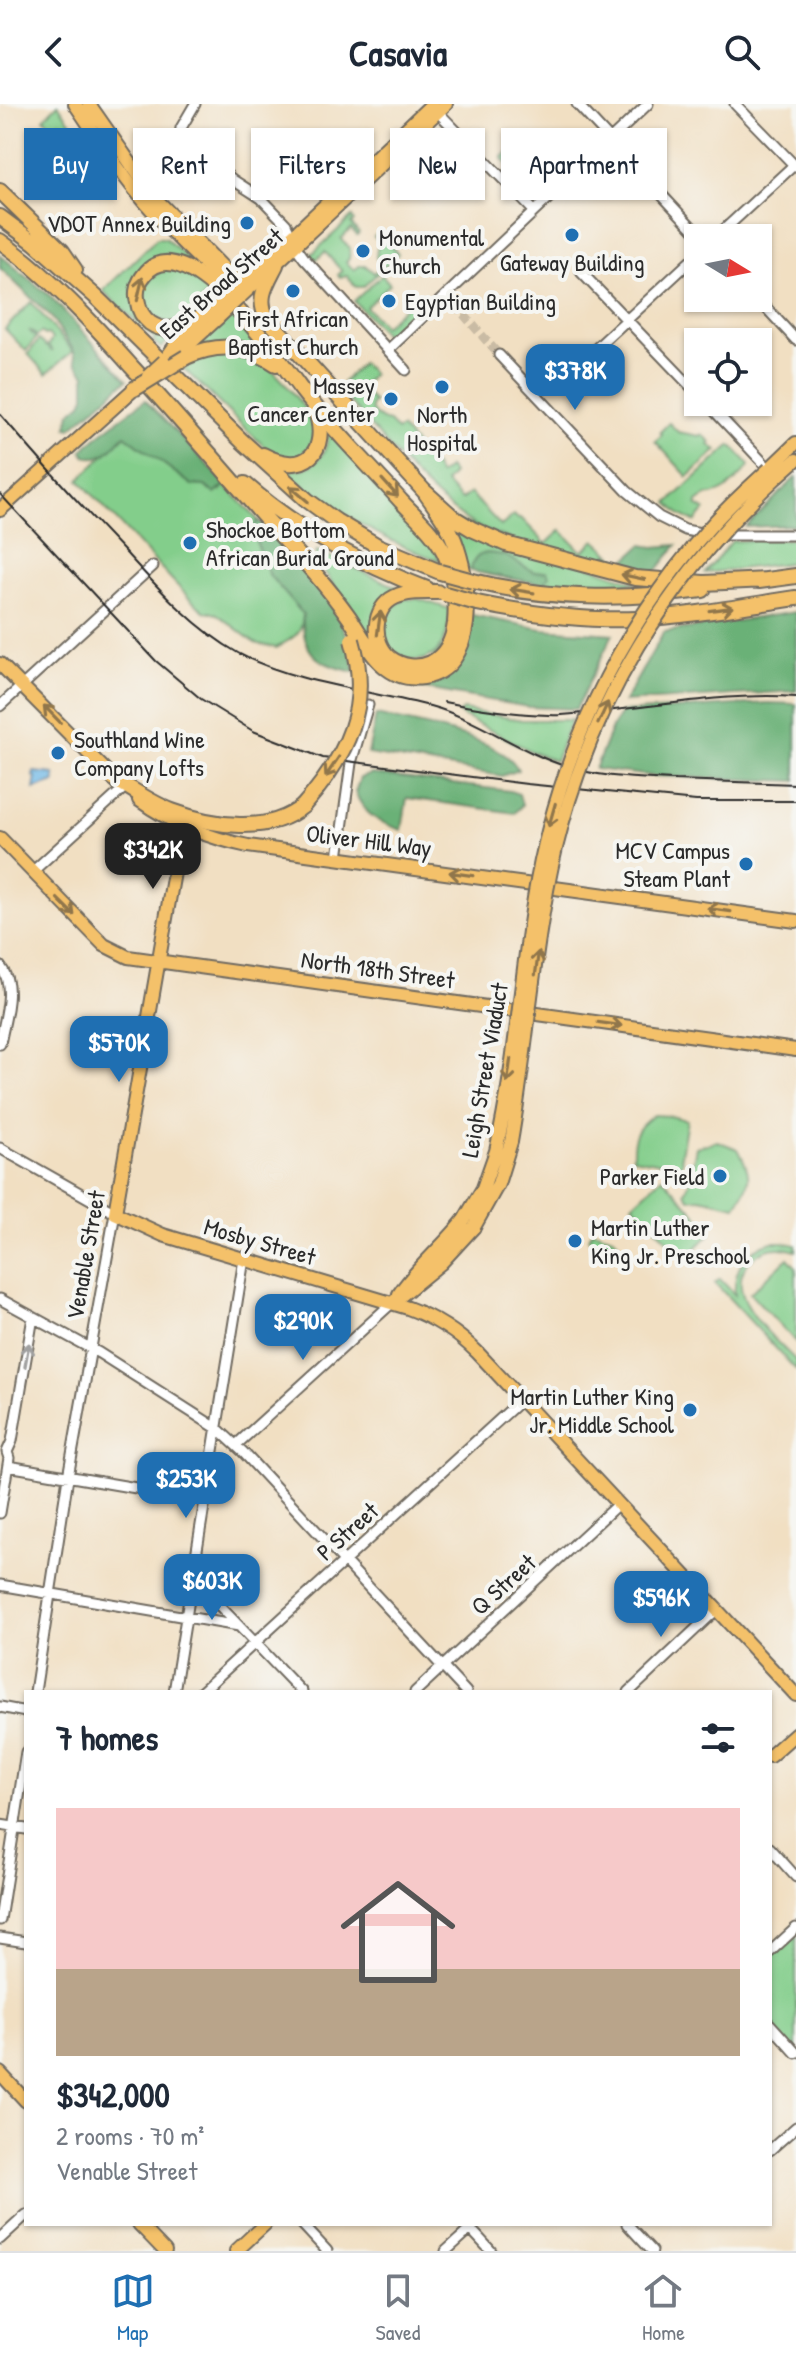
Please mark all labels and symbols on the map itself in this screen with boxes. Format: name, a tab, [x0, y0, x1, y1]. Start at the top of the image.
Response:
place label: VDOT Annex Building	[47, 207, 231, 239]
marker: VDOT Annex Building	[238, 214, 256, 232]
street label: East Broad Street	[152, 220, 290, 346]
place label: Monumental Church	[379, 221, 485, 281]
north arrow	[684, 224, 772, 312]
marker: Gateway Building	[563, 226, 581, 244]
marker: Monumental Church	[354, 242, 372, 260]
place label: Gateway Building	[500, 246, 644, 278]
one-way arrow	[134, 276, 149, 302]
marker: First African Baptist Church	[284, 282, 302, 300]
place label: Egyptian Building	[405, 285, 556, 317]
marker: Egyptian Building	[380, 292, 398, 310]
place label: First African Baptist Church	[228, 302, 358, 362]
pin: $378K	[519, 344, 631, 412]
place label: Massey Cancer Center	[247, 369, 375, 429]
marker: North Hospital	[433, 378, 451, 396]
marker: Massey Cancer Center	[382, 390, 400, 408]
place label: North Hospital	[407, 398, 478, 458]
one-way arrow	[380, 477, 398, 497]
one-way arrow	[289, 485, 310, 503]
place label: Shockoe Bottom African Burial Ground	[206, 513, 394, 573]
marker: Shockoe Bottom African Burial Ground	[181, 534, 199, 552]
one-way arrow	[621, 569, 646, 584]
one-way arrow	[510, 583, 535, 598]
one-way arrow	[708, 601, 733, 616]
one-way arrow	[372, 610, 387, 637]
one-way arrow	[596, 701, 611, 725]
one-way arrow	[42, 704, 61, 724]
place label: Southland Wine Company Lofts	[74, 723, 205, 783]
marker: Southland Wine Company Lofts	[49, 744, 67, 762]
one-way arrow	[324, 755, 340, 777]
one-way arrow	[544, 801, 559, 827]
street label: Oliver Hill Way	[305, 816, 433, 864]
pin: $342K	[97, 823, 209, 891]
place label: MCV Campus Steam Plant	[616, 834, 731, 894]
marker: MCV Campus Steam Plant	[737, 855, 755, 873]
one-way arrow	[449, 866, 474, 881]
one-way arrow	[56, 897, 75, 916]
one-way arrow	[707, 902, 732, 917]
street label: North 18th Street	[299, 942, 457, 996]
one-way arrow	[530, 951, 545, 976]
street label: Leigh Street Viaduct	[453, 980, 515, 1160]
pin: $570K	[63, 1016, 175, 1084]
one-way arrow	[597, 1017, 622, 1032]
one-way arrow	[501, 1058, 516, 1083]
place label: Parker Field	[600, 1160, 704, 1192]
marker: Parker Field	[711, 1167, 729, 1185]
street label: Venable Street	[58, 1187, 112, 1322]
street label: Mosby Street	[200, 1210, 320, 1272]
place label: Martin Luther King Jr. Preschool	[591, 1211, 750, 1271]
marker: Martin Luther King Jr. Preschool	[566, 1232, 584, 1250]
pin: $290K	[247, 1294, 359, 1362]
one-way arrow	[20, 1342, 35, 1368]
place label: Martin Luther King Jr. Middle School	[510, 1380, 675, 1440]
marker: Martin Luther King Jr. Middle School	[681, 1401, 699, 1419]
pin: $253K	[130, 1452, 242, 1520]
street label: P Street	[309, 1494, 385, 1567]
street label: Q Street	[464, 1546, 543, 1622]
pin: $603K	[156, 1554, 268, 1622]
pin: $596K	[605, 1571, 717, 1639]

